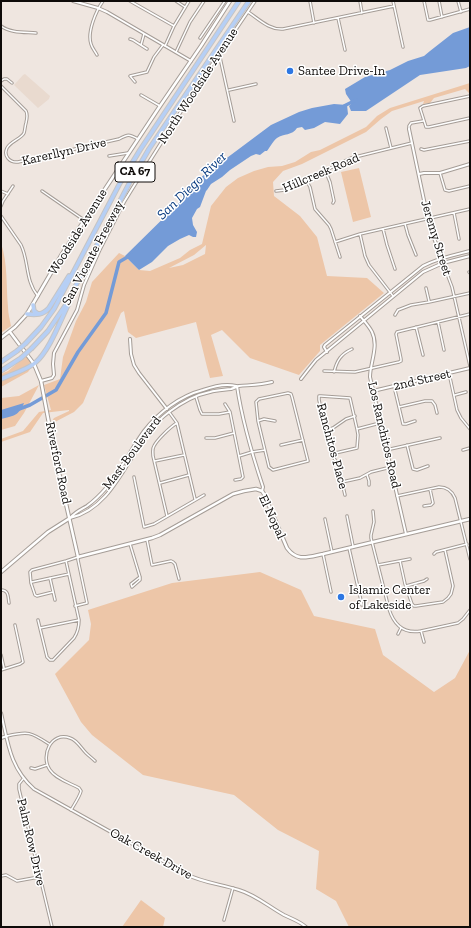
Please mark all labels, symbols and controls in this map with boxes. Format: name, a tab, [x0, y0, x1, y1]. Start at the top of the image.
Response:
street label: North Woodside Avenue	[155, 25, 241, 147]
place label: Santee Drive-In	[298, 63, 385, 79]
marker: Santee Drive-In	[285, 66, 295, 76]
street label: Karerllyn Drive	[20, 135, 108, 169]
water label: San Diego River	[154, 149, 230, 223]
street label: Hillcreek Road	[280, 150, 362, 196]
road number: CA 67	[115, 162, 155, 182]
street label: Woodside Avenue	[45, 186, 111, 278]
street label: San Vicente Freeway	[59, 198, 127, 308]
street label: Jeremy Street	[417, 198, 455, 278]
street label: 2nd Street	[392, 366, 452, 394]
street label: Los Ranchitos Road	[364, 380, 404, 490]
street label: Ranchitos Place	[313, 401, 351, 491]
street label: Mast Boulevard	[99, 413, 165, 493]
street label: Riverford Road	[42, 420, 74, 506]
street label: El Nopal	[255, 492, 289, 542]
place label: Islamic Center of Lakeside	[349, 582, 431, 613]
marker: Islamic Center of Lakeside	[336, 592, 346, 602]
street label: Palm Row Drive	[13, 797, 49, 887]
street label: Oak Creek Drive	[107, 825, 195, 883]

